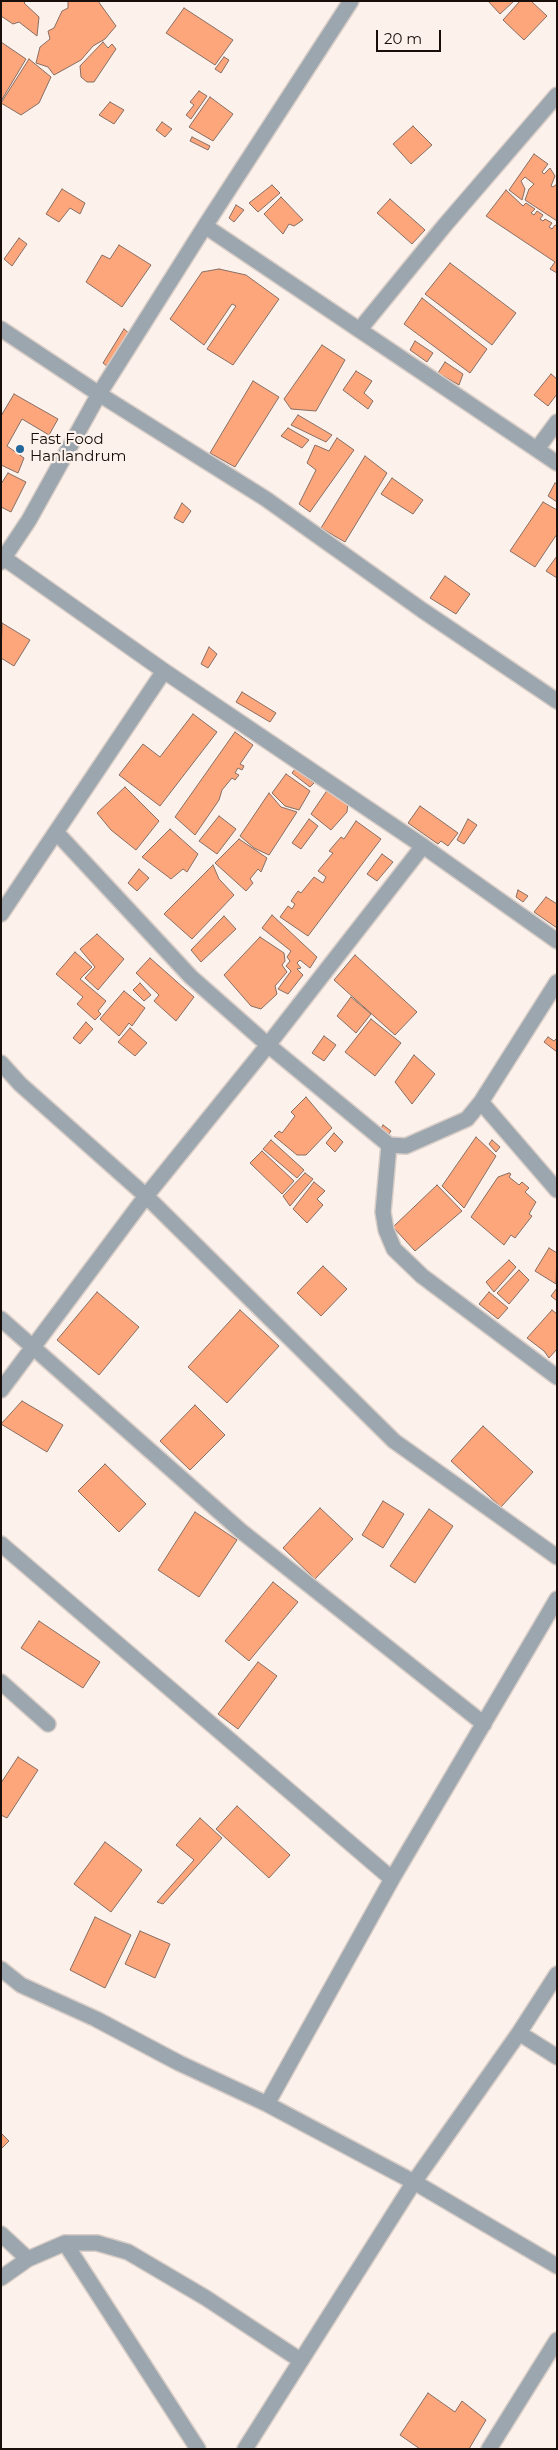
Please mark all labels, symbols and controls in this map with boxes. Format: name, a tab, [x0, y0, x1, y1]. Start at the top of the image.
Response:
scale bar	[378, 20, 443, 52]
text: 20 m	[384, 29, 422, 48]
place label: Fast Food Hanlandrum	[30, 431, 126, 466]
marker: Fast Food Hanlandrum	[14, 443, 26, 455]

